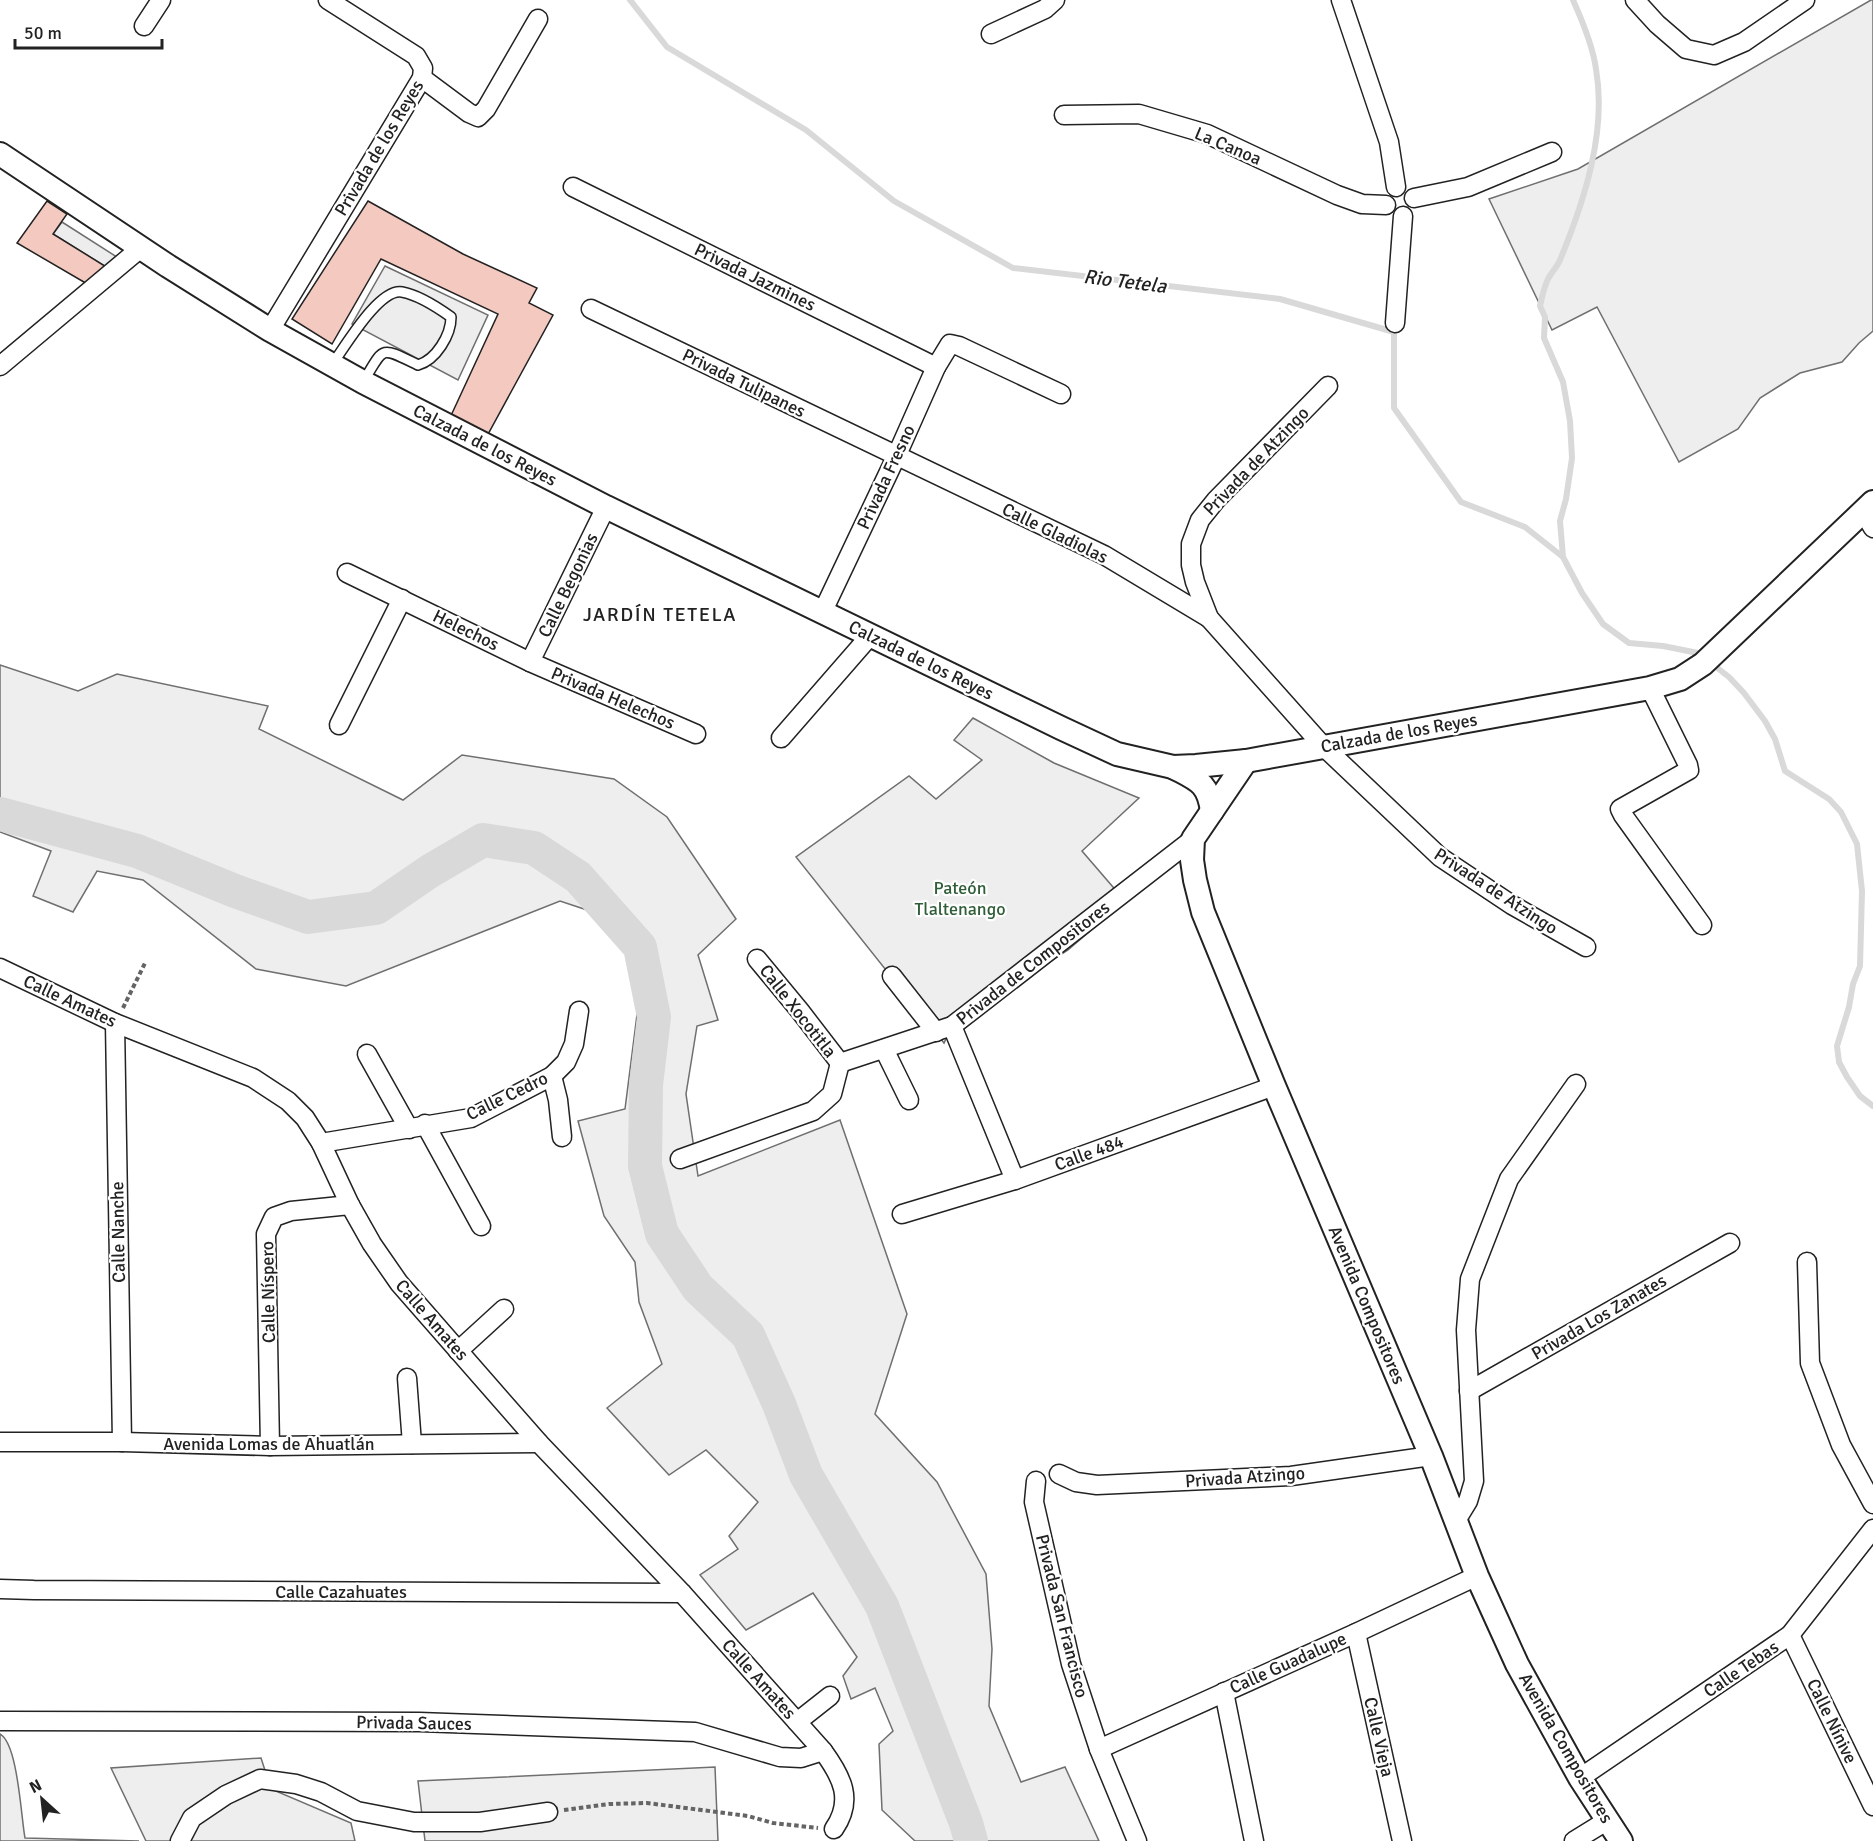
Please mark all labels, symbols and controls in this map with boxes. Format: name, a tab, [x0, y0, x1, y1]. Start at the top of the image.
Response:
scale bar	[15, 12, 162, 50]
text: 50 m	[24, 22, 62, 44]
street label: Privada de los Reyes	[330, 76, 428, 220]
street label: La Canoa	[1191, 122, 1265, 170]
street label: Privada Jazmines	[691, 238, 819, 316]
water label: Rio Tetela	[1082, 264, 1169, 299]
street label: Privada Tulipanes	[679, 344, 809, 422]
street label: Calzada de los Reyes	[409, 399, 561, 491]
street label: Privada de Atzingo	[1198, 402, 1314, 520]
street label: Privada Fresno	[852, 421, 920, 533]
street label: Calle Gladiolas	[998, 498, 1112, 568]
street label: Calle Begonias	[533, 529, 603, 641]
district label: JARDÍN TETELA	[583, 602, 737, 627]
street label: Helechos	[429, 605, 503, 655]
street label: Calzada de los Reyes	[845, 615, 997, 705]
street label: Privada Helechos	[548, 662, 678, 734]
street label: Calzada de los Reyes	[1319, 708, 1479, 758]
street label: Privada de Atzingo	[1430, 843, 1562, 939]
park label: Pateón Tlaltenango	[914, 877, 1006, 920]
street label: Privada de Compositores	[952, 896, 1114, 1030]
street label: Calle Xocotitla	[755, 960, 841, 1062]
street label: Calle Amates	[20, 970, 120, 1032]
street label: Calle Cedro	[463, 1067, 551, 1125]
street label: Calle 484	[1051, 1130, 1127, 1176]
street label: Calle Nanche	[106, 1181, 130, 1283]
street label: Avenida Compositores	[1324, 1223, 1410, 1388]
street label: Calle Níspero	[256, 1241, 280, 1343]
street label: Privada Los Zanates	[1528, 1269, 1671, 1365]
street label: Calle Amates	[391, 1275, 473, 1365]
street label: Avenida Lomas de Ahuatlán	[163, 1433, 375, 1455]
street label: Privada Atzingo	[1184, 1462, 1306, 1492]
street label: Privada San Francisco	[1031, 1532, 1093, 1700]
street label: Calle Cazahuates	[275, 1581, 407, 1603]
street label: Calle Guadalupe	[1226, 1627, 1350, 1699]
street label: Calle Amates	[717, 1634, 801, 1724]
street label: Calle Tebas	[1699, 1636, 1783, 1702]
street label: Avenida Compositores	[1514, 1669, 1618, 1827]
street label: Calle Nínive	[1802, 1675, 1862, 1767]
street label: Calle Vieja	[1359, 1695, 1399, 1779]
street label: Privada Sauces	[356, 1711, 472, 1735]
north arrow	[12, 1769, 72, 1829]
text: N	[26, 1775, 45, 1798]

